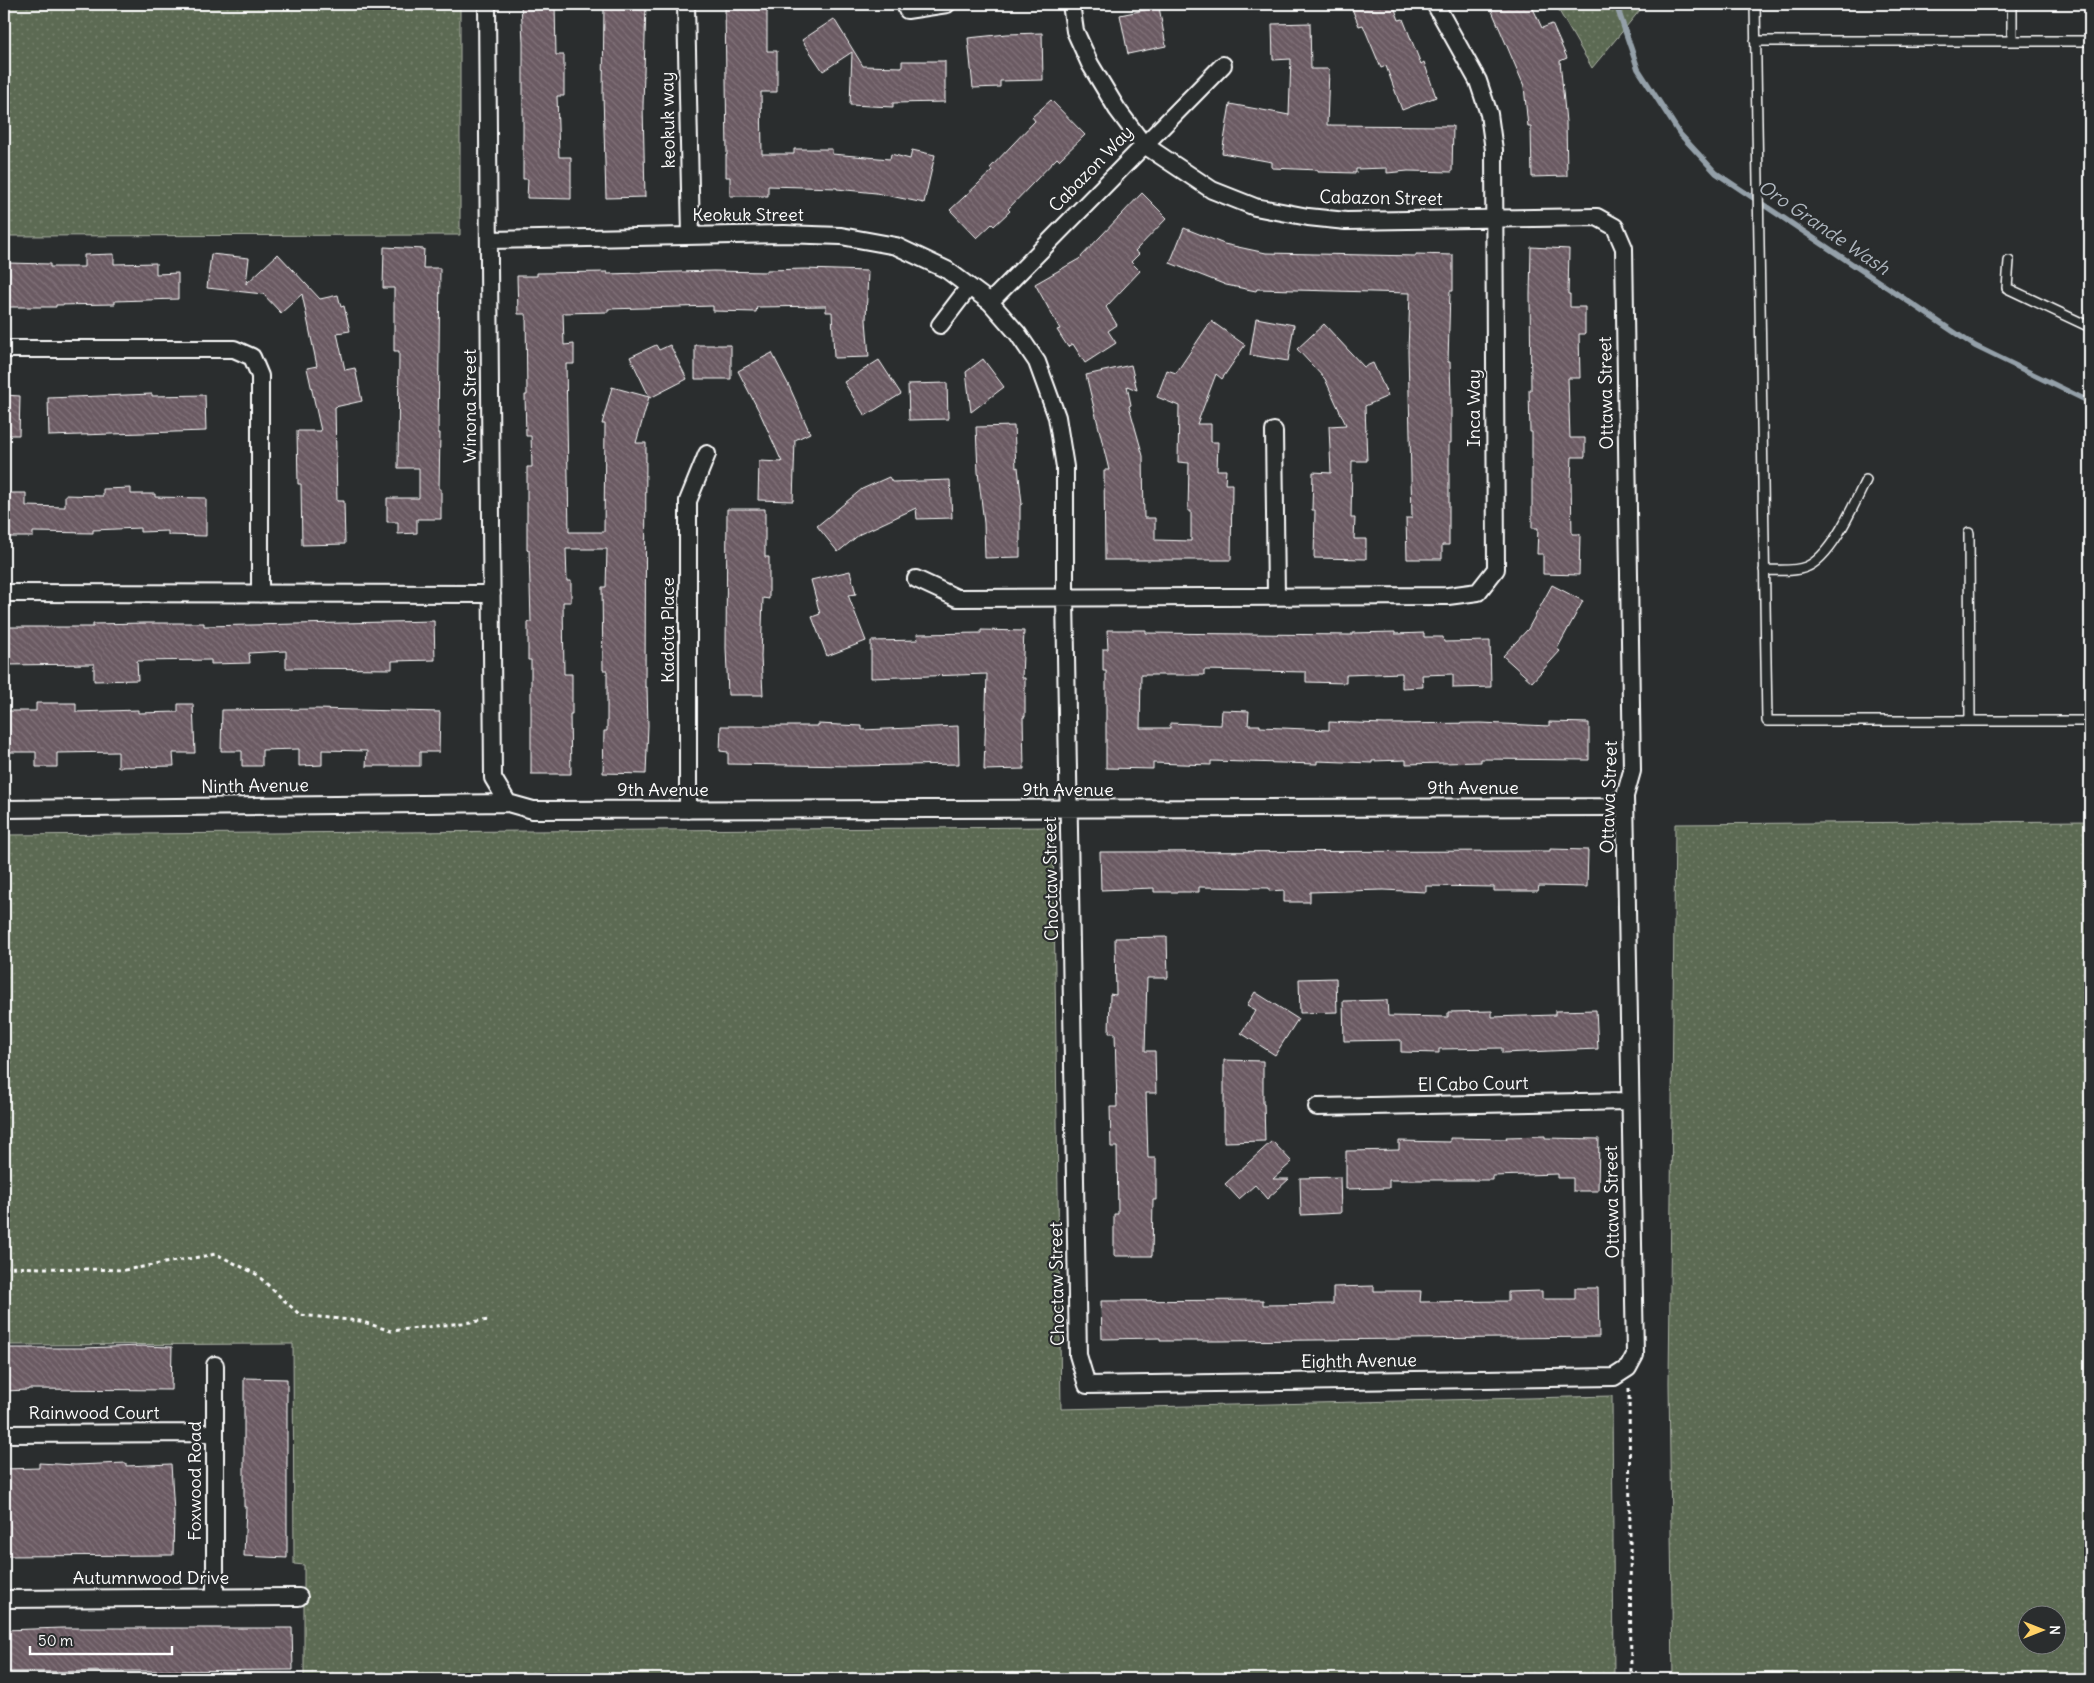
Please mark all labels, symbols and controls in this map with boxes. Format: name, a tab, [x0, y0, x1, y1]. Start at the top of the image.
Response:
street label: keokuk way	[655, 72, 680, 168]
street label: Cabazon Way	[1044, 121, 1138, 217]
water label: Oro Grande Wash	[1754, 174, 1895, 280]
street label: Cabazon Street	[1319, 185, 1443, 210]
street label: Keokuk Street	[692, 203, 804, 226]
street label: Ottawa Street	[1593, 336, 1618, 450]
street label: Winona Street	[458, 349, 481, 463]
street label: Inca Way	[1462, 369, 1485, 447]
street label: Kadota Place	[656, 577, 679, 683]
street label: Ottawa Street	[1595, 740, 1622, 854]
street label: Ninth Avenue	[201, 773, 309, 798]
street label: 9th Avenue	[1427, 776, 1519, 799]
street label: 9th Avenue	[617, 778, 709, 801]
street label: 9th Avenue	[1022, 778, 1114, 801]
street label: Choctaw Street	[1038, 817, 1063, 941]
street label: El Cabo Court	[1417, 1071, 1529, 1096]
street label: Ottawa Street	[1599, 1145, 1624, 1259]
street label: Choctaw Street	[1044, 1222, 1069, 1346]
street label: Eighth Avenue	[1301, 1348, 1417, 1373]
street label: Rainwood Court	[29, 1401, 159, 1424]
street label: Foxwood Road	[183, 1421, 206, 1541]
street label: Autumnwood Drive	[73, 1566, 229, 1589]
north arrow	[2016, 1606, 2066, 1656]
scale bar	[30, 1623, 172, 1655]
text: N	[2046, 1625, 2064, 1635]
text: 50 m	[38, 1631, 73, 1650]

